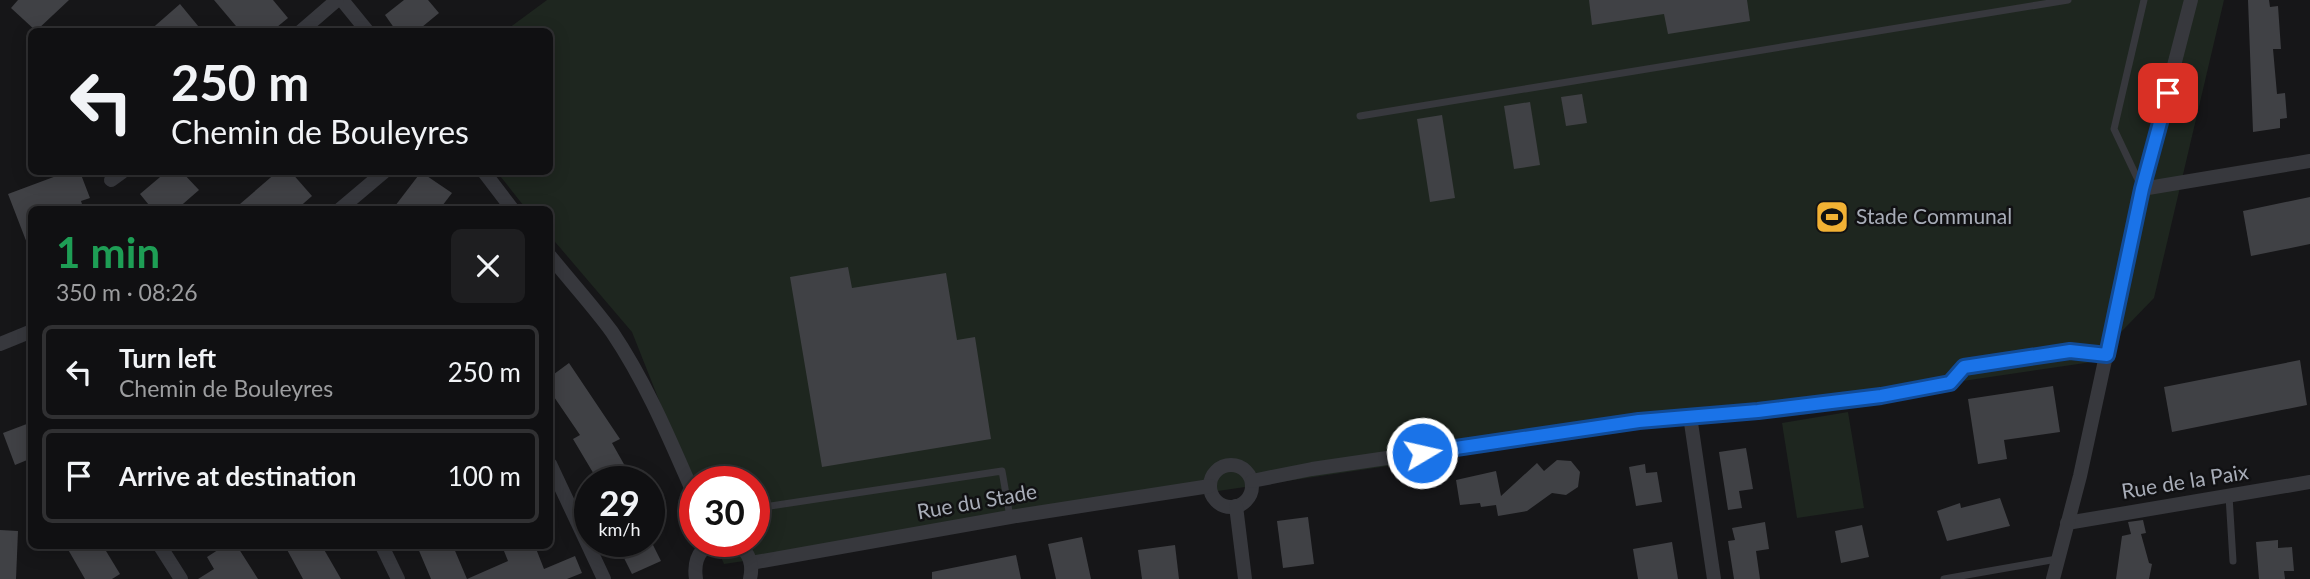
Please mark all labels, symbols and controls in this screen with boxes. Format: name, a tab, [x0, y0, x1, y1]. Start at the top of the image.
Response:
text: 250 m	[171, 53, 309, 111]
icon: left	[56, 56, 147, 147]
pin	[2138, 63, 2198, 123]
icon: arrive	[2149, 74, 2187, 112]
text: Chemin de Bouleyres	[171, 112, 469, 151]
sports icon: Stade Communal	[1813, 198, 1851, 236]
place label: Stade Communal	[1856, 203, 2012, 228]
text: 1 min	[56, 227, 160, 277]
button: close	[451, 229, 525, 303]
text: 350 m · 08:26	[56, 278, 198, 306]
text: Turn left	[119, 342, 216, 374]
icon: left	[60, 353, 98, 391]
text: 250 m	[448, 356, 521, 388]
text: Chemin de Bouleyres	[119, 374, 333, 402]
position arrow	[1385, 416, 1459, 490]
icon: arrive	[60, 457, 98, 495]
street label: Rue de la Paix	[2120, 458, 2251, 503]
text: Arrive at destination	[119, 460, 356, 492]
text: 100 m	[448, 460, 521, 492]
speed limit sign: 30	[679, 466, 770, 557]
street label: Rue du Stade	[915, 478, 1039, 523]
text: 29	[599, 481, 640, 523]
text: km/h	[598, 518, 641, 540]

